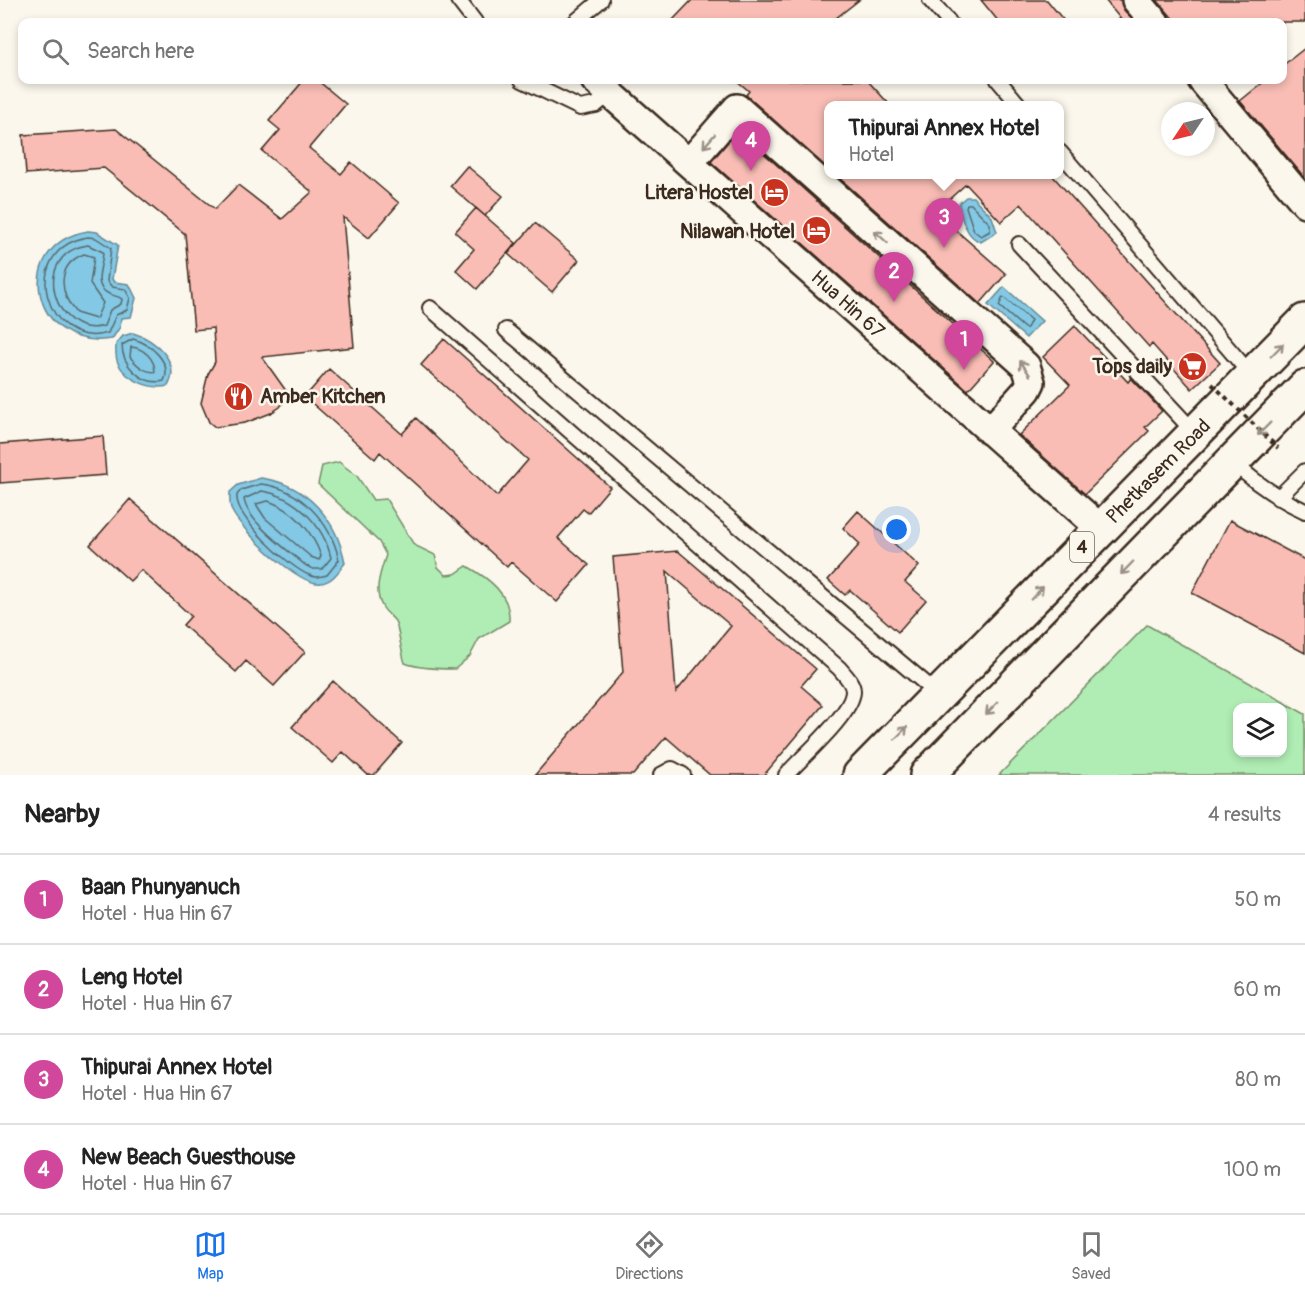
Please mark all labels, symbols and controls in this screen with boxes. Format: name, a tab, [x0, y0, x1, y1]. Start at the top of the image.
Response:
search box	[18, 18, 1287, 84]
icon: search	[39, 35, 72, 68]
text: Search here	[87, 37, 194, 65]
popup	[824, 101, 1064, 179]
north arrow	[1161, 102, 1215, 156]
text: Thipurai Annex Hotel	[848, 114, 1040, 142]
pin: 4	[732, 122, 771, 171]
one-way arrow	[702, 133, 716, 148]
text: Hotel	[848, 142, 894, 167]
hotel icon: Litera Hostel	[758, 176, 790, 208]
place label: Litera Hostel	[644, 180, 753, 205]
pin: 3	[924, 198, 964, 248]
hotel icon: Nilawan Hotel	[800, 215, 832, 247]
place label: Nilawan Hotel	[680, 219, 795, 244]
one-way arrow	[874, 230, 889, 244]
pin: 2	[874, 252, 914, 302]
street label: Hua Hin 67	[806, 265, 890, 344]
pin: 1	[944, 320, 984, 370]
one-way arrow	[1270, 342, 1285, 357]
supermarket icon: Tops daily	[1177, 350, 1209, 382]
place label: Tops daily	[1091, 354, 1172, 379]
one-way arrow	[1018, 360, 1031, 377]
restaurant icon: Amber Kitchen	[223, 380, 255, 412]
place label: Amber Kitchen	[260, 384, 386, 409]
street label: Phetkasem Road	[1101, 414, 1216, 529]
one-way arrow	[1256, 421, 1271, 436]
your location	[882, 515, 911, 544]
road number: 4	[1070, 532, 1094, 562]
one-way arrow	[1120, 561, 1135, 576]
one-way arrow	[1030, 586, 1044, 601]
one-way arrow	[984, 701, 999, 716]
map controls	[1233, 703, 1287, 757]
button: layers	[1233, 703, 1287, 757]
one-way arrow	[894, 726, 908, 741]
text: Nearby	[24, 798, 100, 830]
text: 4 results	[1208, 802, 1281, 827]
text: Baan Phunyanuch	[81, 873, 240, 901]
text: 1	[40, 887, 47, 912]
text: 50 m	[1234, 887, 1281, 912]
text: Hotel · Hua Hin 67	[81, 901, 232, 926]
text: Leng Hotel	[81, 963, 183, 991]
text: 2	[38, 977, 49, 1002]
text: 60 m	[1234, 977, 1281, 1002]
text: Hotel · Hua Hin 67	[81, 991, 232, 1016]
text: Thipurai Annex Hotel	[81, 1053, 272, 1081]
text: 3	[38, 1067, 49, 1092]
text: 80 m	[1235, 1067, 1281, 1092]
text: Hotel · Hua Hin 67	[81, 1081, 232, 1106]
text: New Beach Guesthouse	[81, 1143, 295, 1171]
text: 4	[38, 1157, 49, 1182]
text: 100 m	[1224, 1157, 1281, 1182]
text: Hotel · Hua Hin 67	[81, 1171, 232, 1196]
tab: Map	[194, 1228, 227, 1284]
tab: Directions	[615, 1228, 683, 1284]
tab: Saved	[1071, 1228, 1111, 1284]

